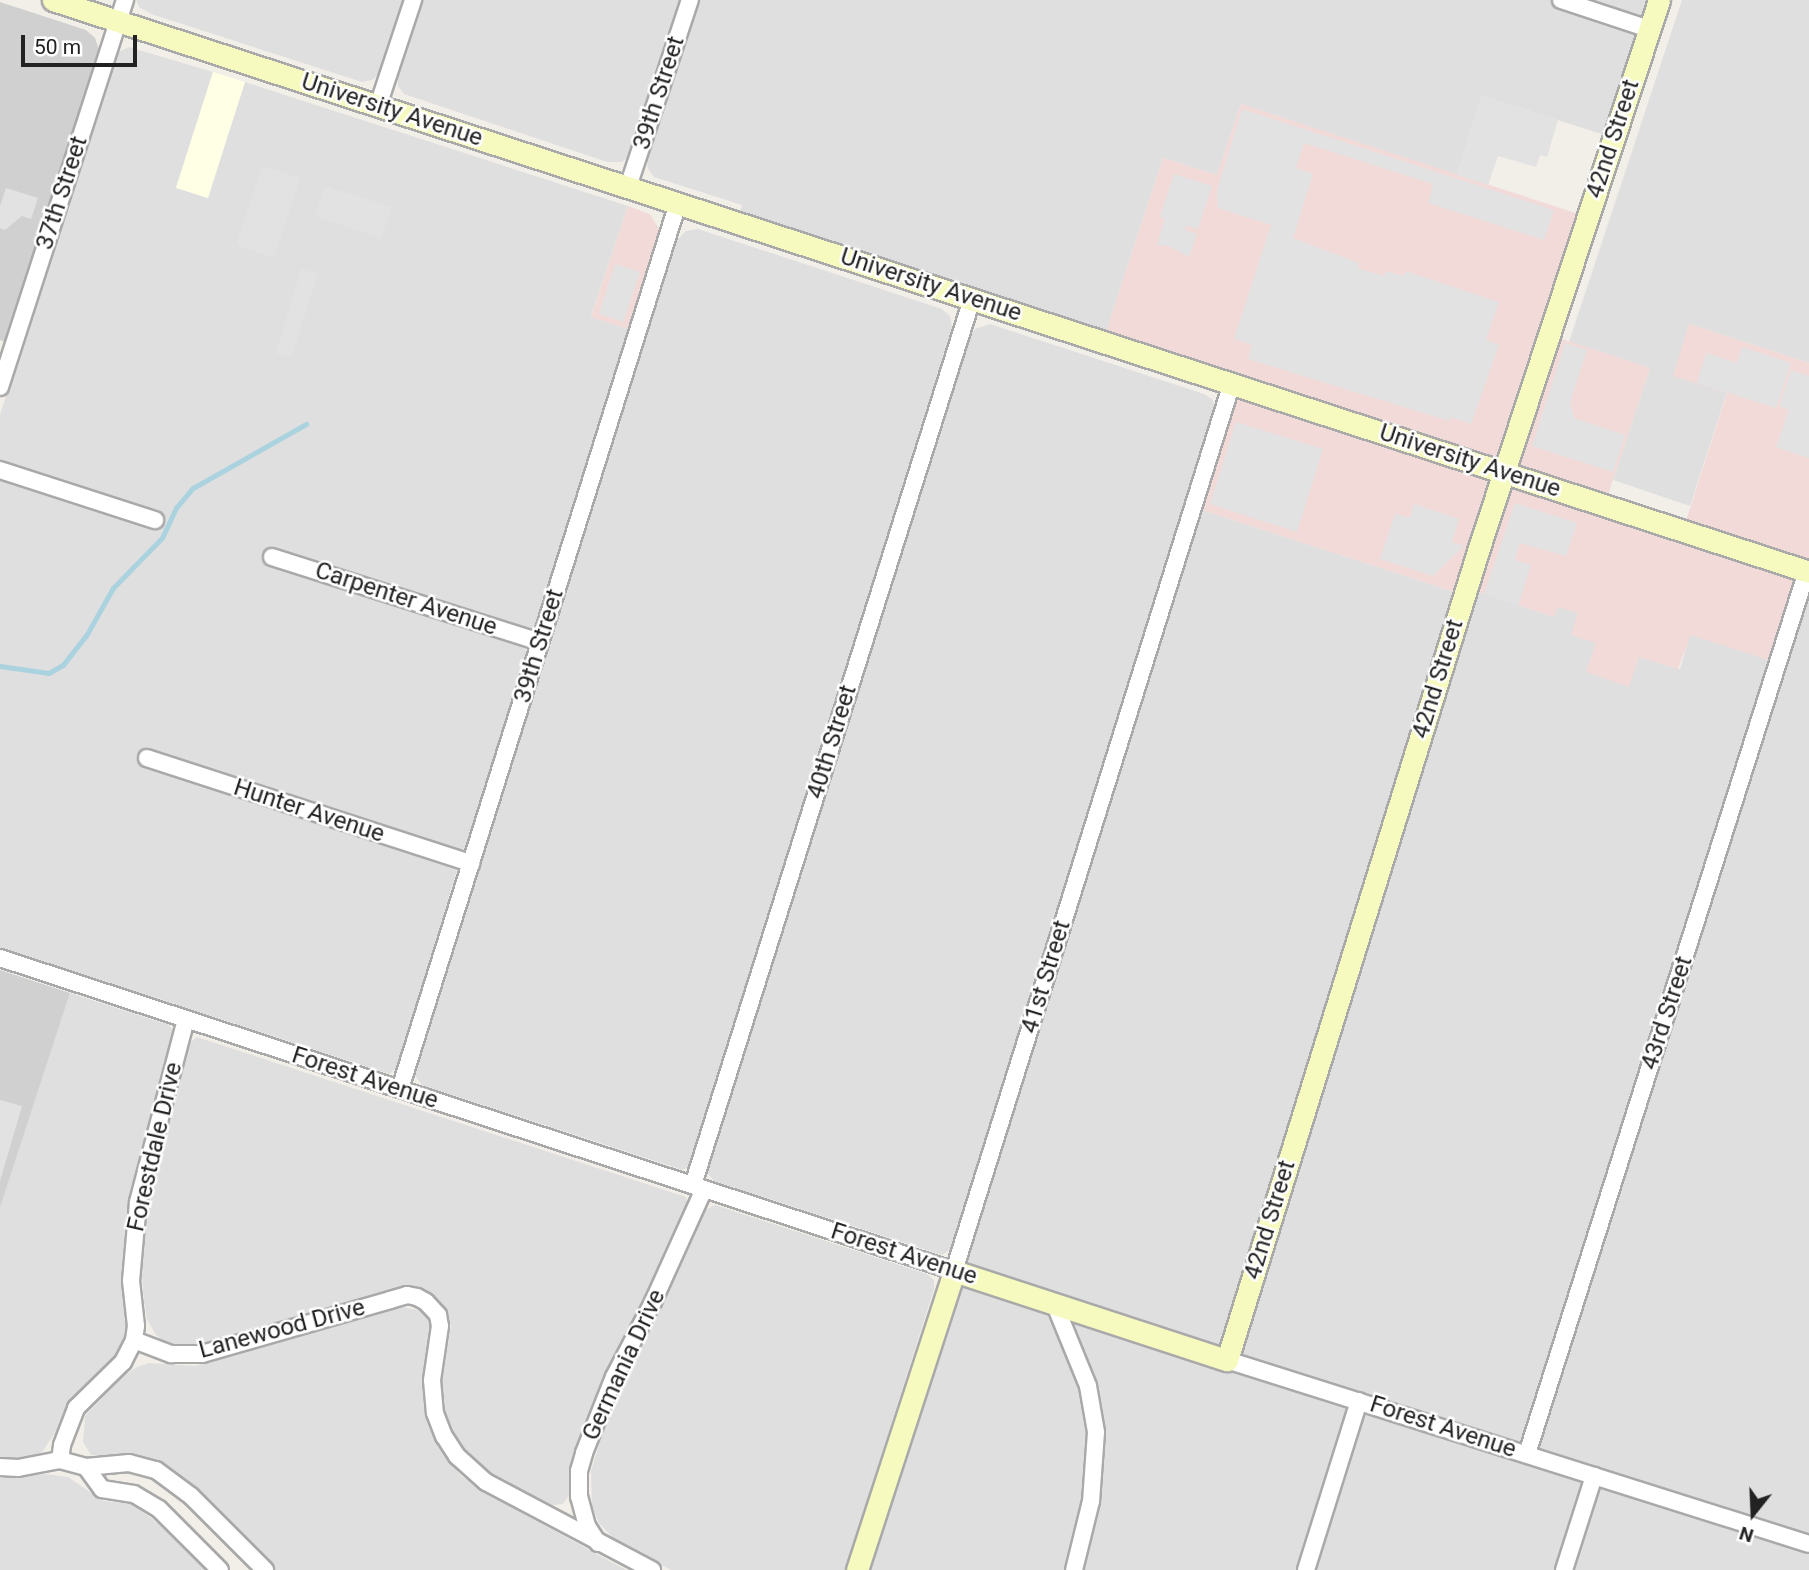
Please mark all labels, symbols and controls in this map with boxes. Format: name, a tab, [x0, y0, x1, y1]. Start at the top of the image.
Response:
scale bar	[24, 21, 140, 65]
street label: 39th Street	[627, 33, 691, 153]
text: 50 m	[34, 35, 81, 59]
street label: University Avenue	[298, 67, 486, 153]
street label: 42nd Street	[1580, 76, 1646, 202]
street label: 37th Street	[30, 133, 94, 253]
street label: University Avenue	[837, 242, 1025, 328]
street label: University Avenue	[1376, 418, 1564, 504]
street label: Carpenter Avenue	[311, 556, 501, 642]
street label: 39th Street	[508, 586, 570, 706]
street label: 42nd Street	[1406, 616, 1470, 742]
street label: 40th Street	[801, 682, 863, 802]
street label: Hunter Avenue	[230, 773, 388, 849]
street label: 41st Street	[1015, 917, 1077, 1037]
street label: 43rd Street	[1635, 953, 1699, 1073]
street label: Forest Avenue	[288, 1041, 442, 1115]
street label: Forestdale Drive	[122, 1060, 188, 1234]
street label: 42nd Street	[1238, 1157, 1302, 1283]
street label: Forest Avenue	[827, 1217, 981, 1291]
street label: Germania Drive	[576, 1285, 672, 1445]
street label: Lanewood Drive	[196, 1293, 368, 1365]
street label: Forest Avenue	[1366, 1390, 1520, 1464]
north arrow	[1718, 1479, 1788, 1549]
text: N	[1736, 1521, 1756, 1547]

